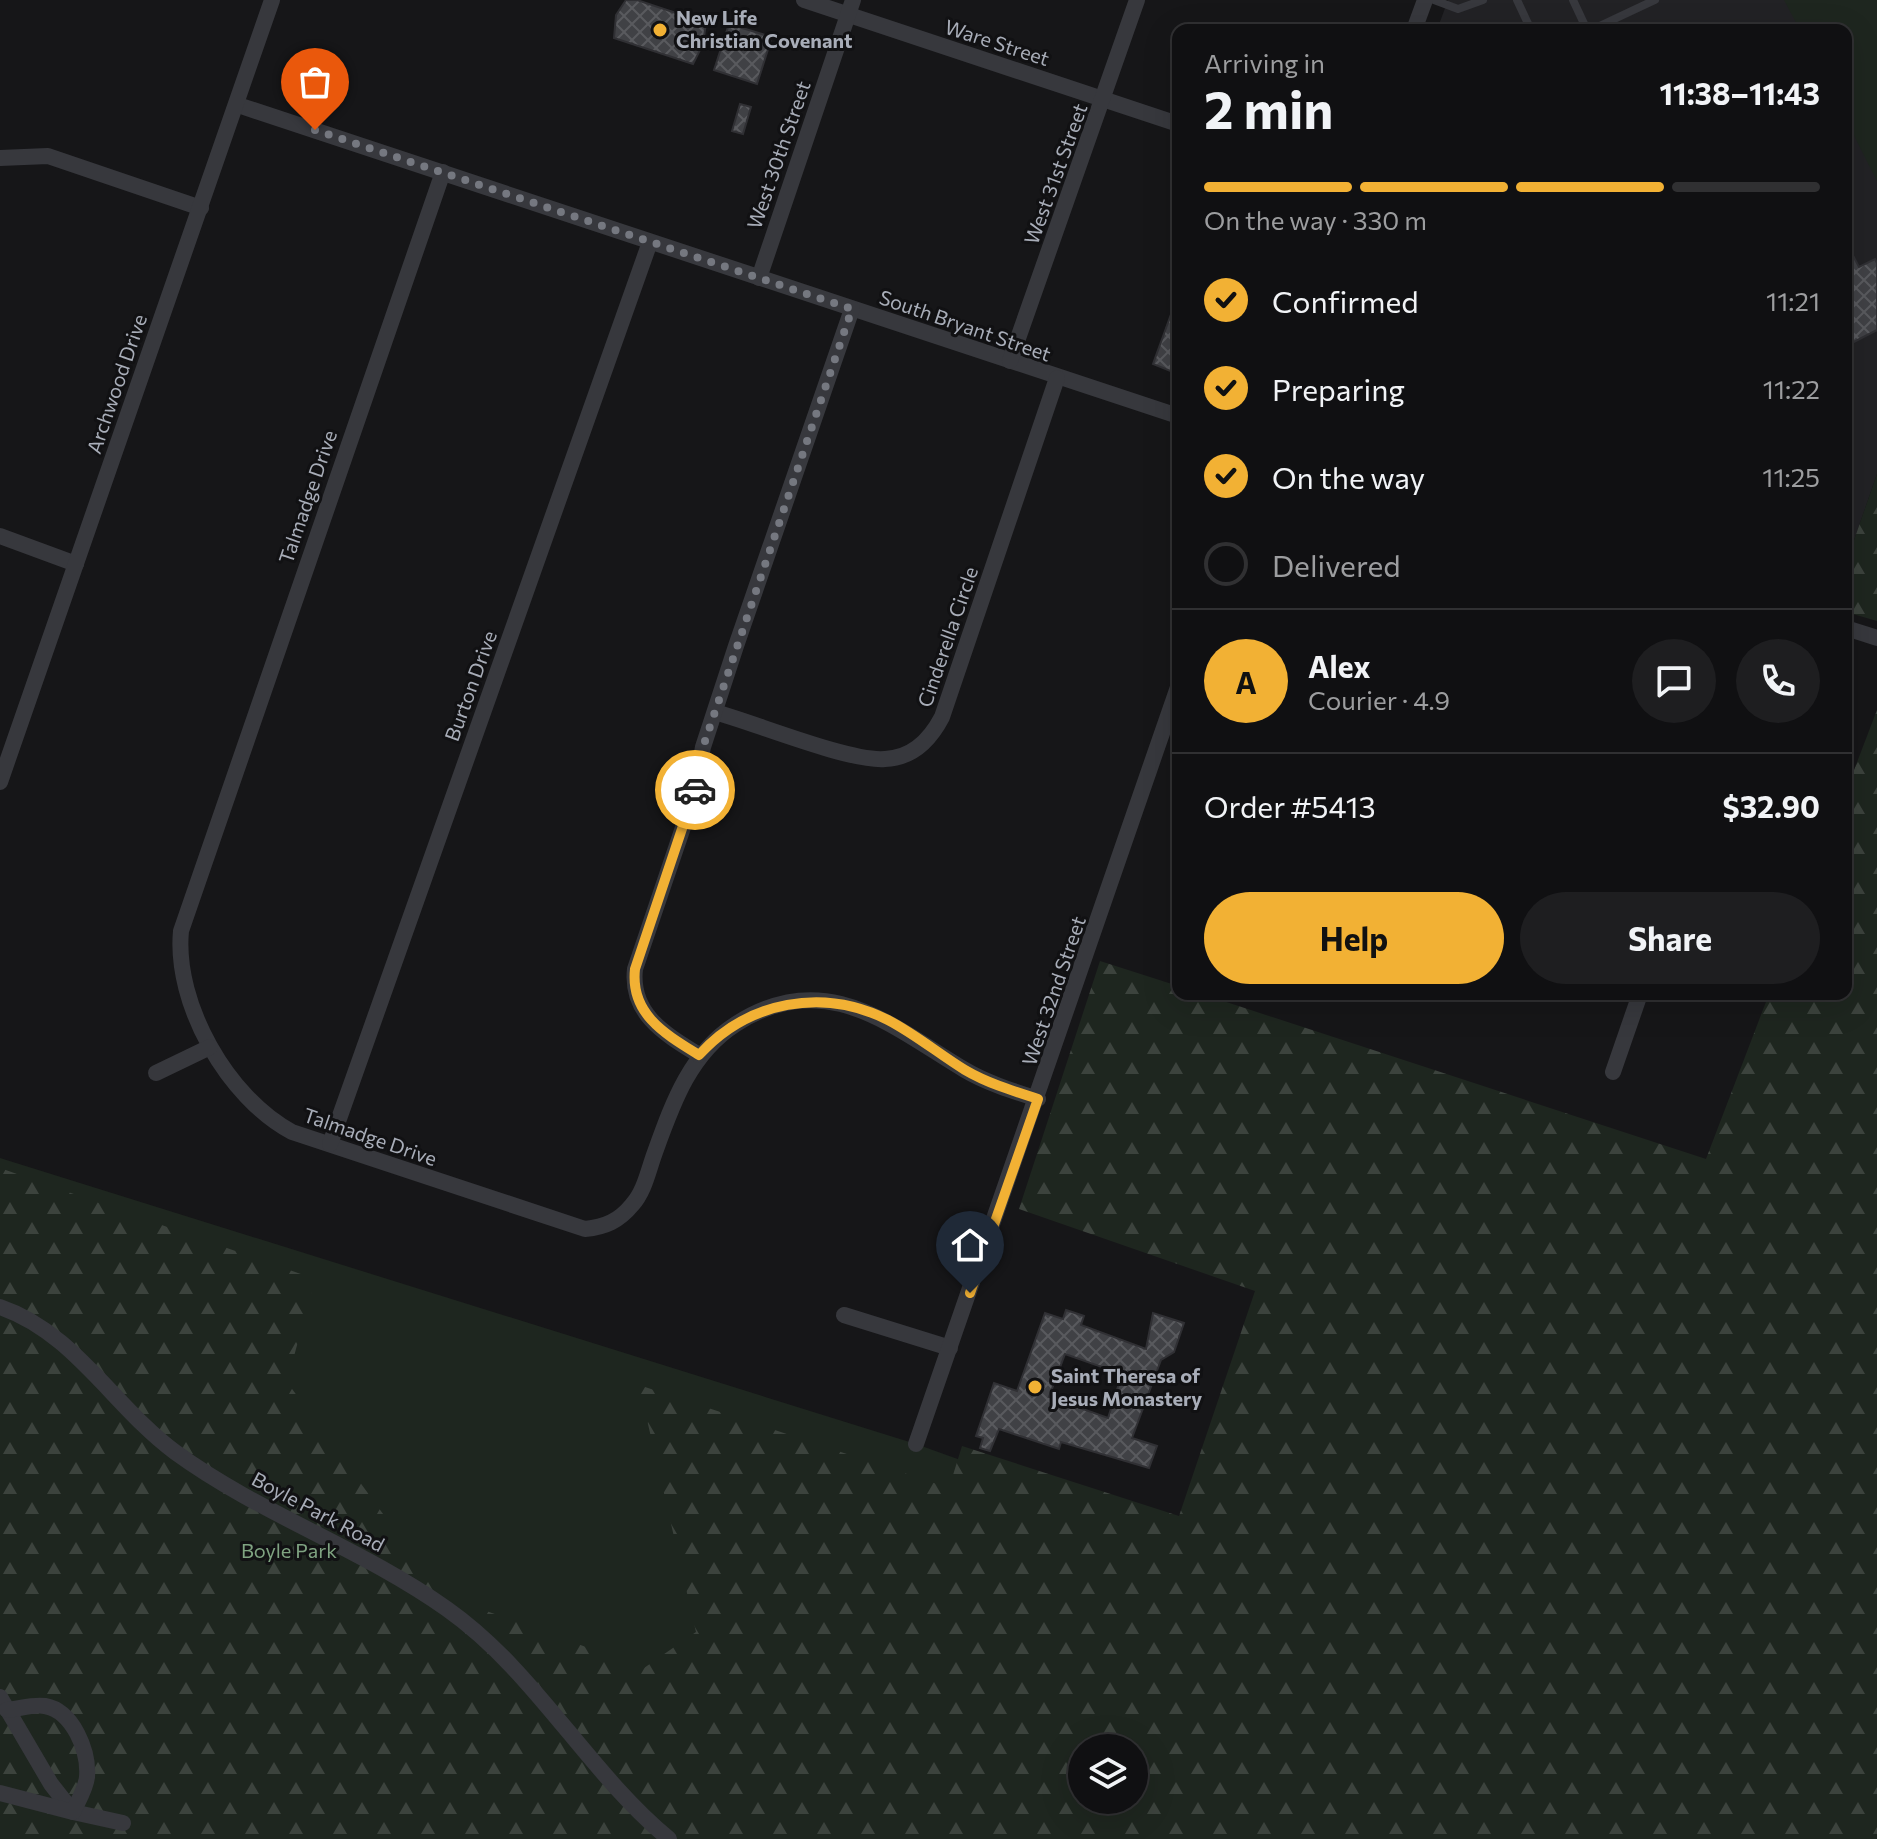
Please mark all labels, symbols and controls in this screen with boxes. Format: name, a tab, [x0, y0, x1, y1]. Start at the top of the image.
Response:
place label: New Life Christian Covenant	[676, 5, 853, 52]
street label: Ware Street	[942, 14, 1053, 70]
marker: New Life Christian Covenant	[651, 21, 669, 39]
text: Arriving in	[1204, 47, 1325, 78]
pin	[281, 48, 349, 130]
icon: bag	[293, 60, 337, 104]
text: 11:38–11:43	[1660, 74, 1820, 111]
text: 2 min	[1204, 76, 1333, 140]
street label: West 30th Street	[741, 77, 815, 232]
street label: West 31st Street	[1018, 100, 1092, 247]
text: On the way · 330 m	[1204, 204, 1427, 235]
icon: check	[1204, 278, 1248, 322]
text: Confirmed	[1272, 282, 1419, 319]
street label: South Bryant Street	[876, 284, 1054, 366]
text: 11:21	[1766, 285, 1820, 316]
street label: Archwood Drive	[81, 311, 151, 457]
icon: check	[1204, 366, 1248, 410]
text: Preparing	[1272, 370, 1405, 407]
text: 11:22	[1763, 373, 1820, 404]
street label: Talmadge Drive	[273, 427, 341, 567]
icon: check	[1204, 454, 1248, 498]
text: On the way	[1272, 458, 1425, 495]
text: 11:25	[1762, 461, 1820, 492]
text: Delivered	[1272, 546, 1401, 583]
street label: Cinderella Circle	[912, 563, 982, 710]
street label: Burton Drive	[439, 627, 501, 744]
button: chat	[1632, 639, 1716, 723]
button: phone	[1736, 639, 1820, 723]
text: Alex	[1308, 647, 1371, 684]
text: A	[1235, 663, 1257, 700]
text: Courier · 4.9	[1308, 684, 1450, 715]
courier	[655, 750, 735, 830]
icon: car	[673, 768, 717, 812]
text: Order #5413	[1204, 787, 1376, 824]
text: $32.90	[1722, 787, 1820, 824]
button: Help	[1204, 892, 1504, 984]
button: Share	[1520, 892, 1820, 984]
street label: West 32nd Street	[1016, 913, 1090, 1069]
street label: Talmadge Drive	[300, 1102, 440, 1170]
pin	[936, 1211, 1004, 1293]
icon: home	[948, 1223, 992, 1267]
place label: Saint Theresa of Jesus Monastery	[1051, 1363, 1202, 1410]
marker: Saint Theresa of Jesus Monastery	[1026, 1378, 1044, 1396]
street label: Boyle Park Road	[248, 1467, 388, 1557]
park label: Boyle Park	[241, 1539, 337, 1563]
map controls	[1068, 1734, 1148, 1814]
button: layers	[1068, 1734, 1148, 1814]

